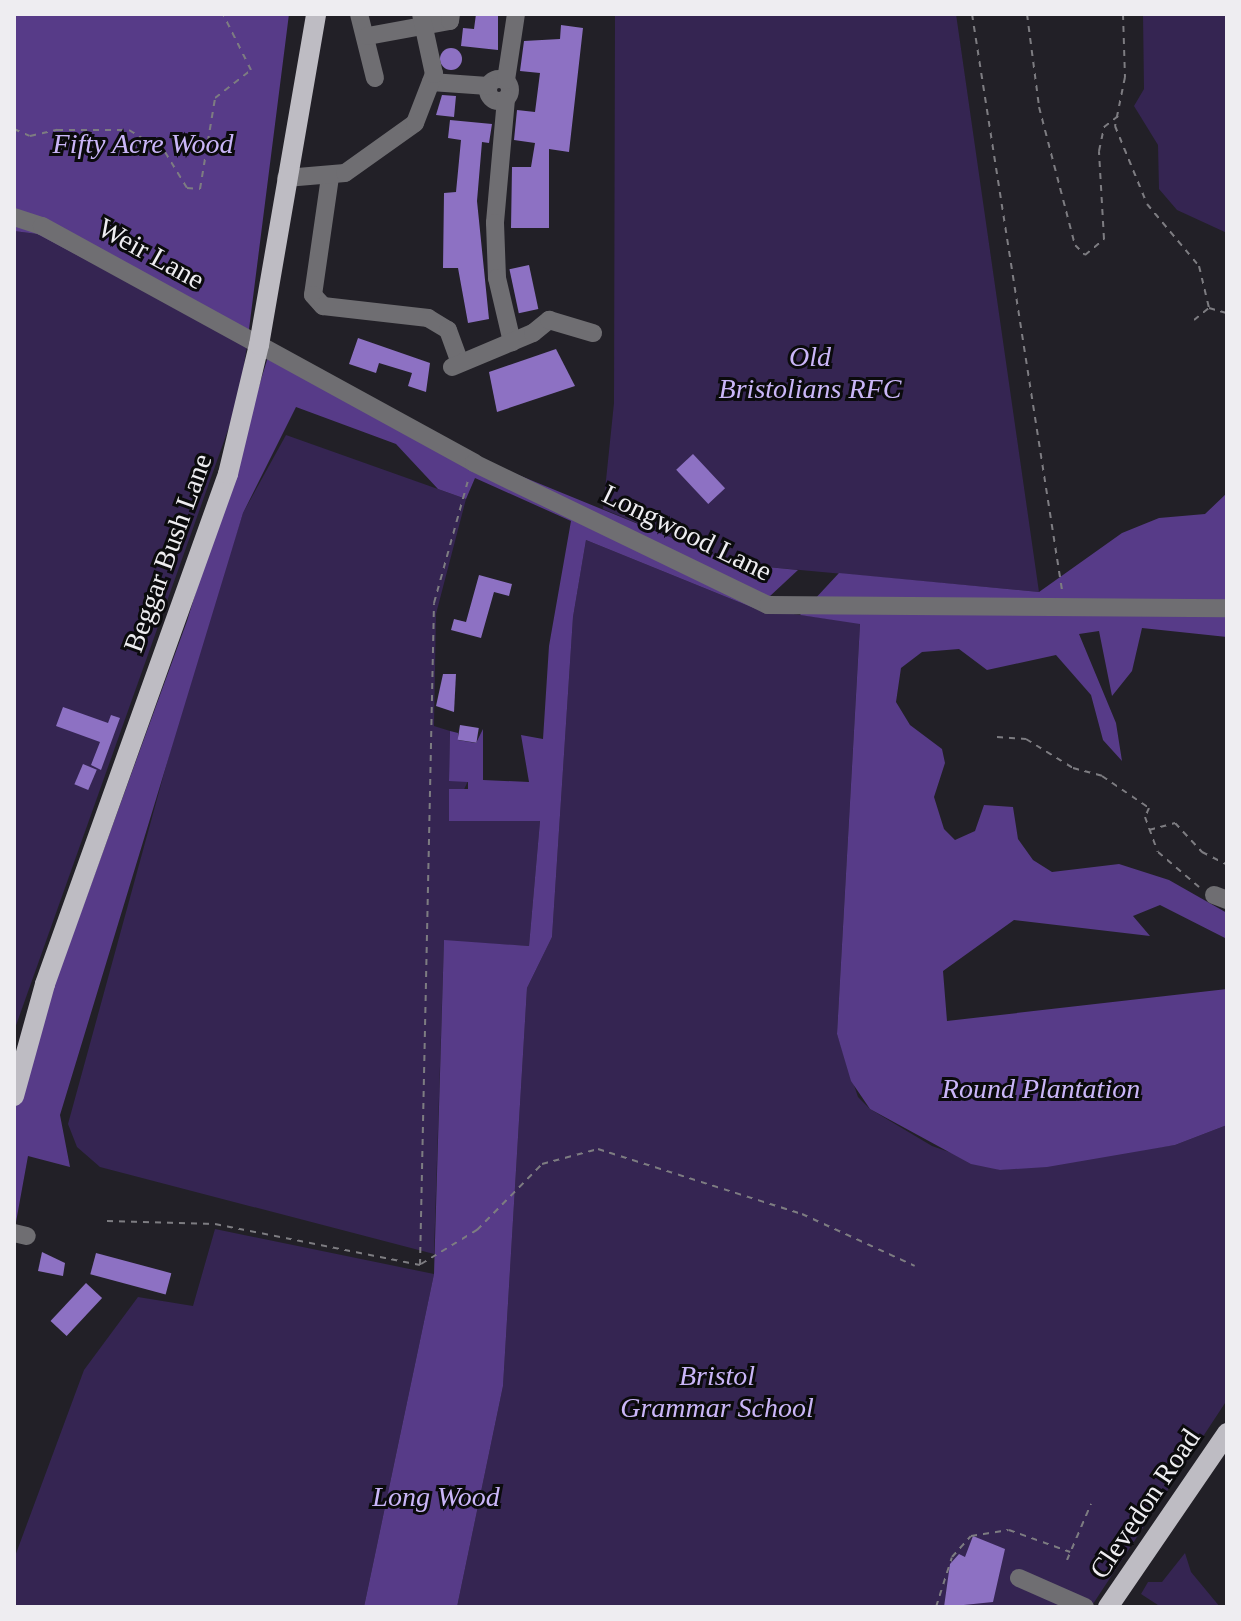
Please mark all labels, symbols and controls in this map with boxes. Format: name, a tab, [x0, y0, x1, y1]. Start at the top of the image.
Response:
park label: Fifty Acre Wood	[52, 127, 234, 161]
street label: Weir Lane	[92, 211, 210, 297]
park label: Old Bristolians RFC	[719, 340, 901, 406]
street label: Beggar Bush Lane	[117, 449, 219, 657]
street label: Longwood Lane	[597, 478, 777, 588]
park label: Round Plantation	[942, 1072, 1140, 1106]
park label: Bristol Grammar School	[620, 1359, 814, 1425]
street label: Clevedon Road	[1083, 1423, 1207, 1585]
park label: Long Wood	[372, 1480, 500, 1514]

